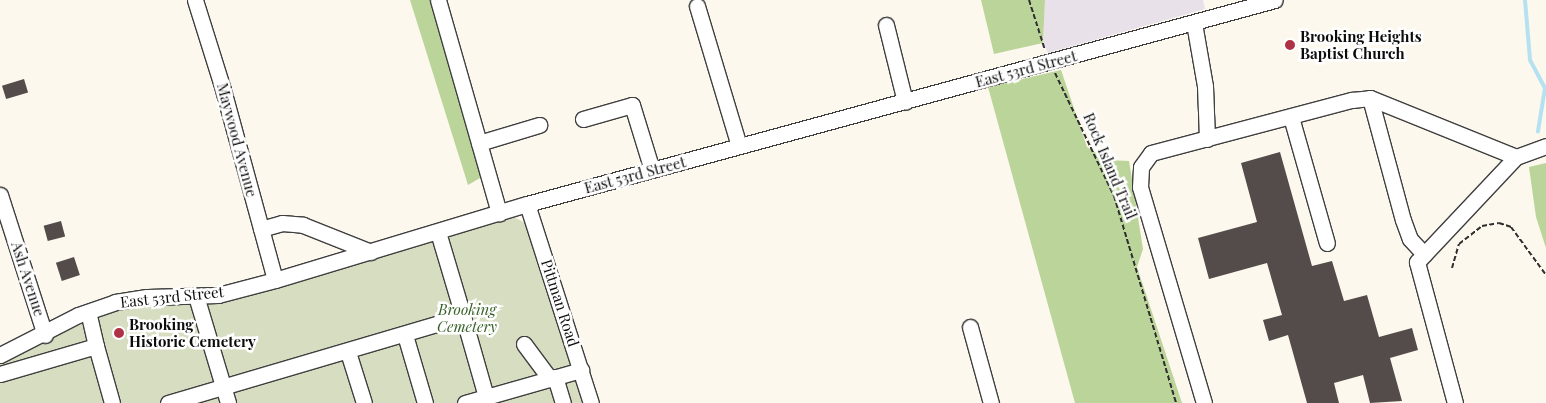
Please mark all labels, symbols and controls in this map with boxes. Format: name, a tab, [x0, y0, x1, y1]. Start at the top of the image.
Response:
place label: Brooking Heights Baptist Church	[1300, 27, 1422, 62]
marker: Brooking Heights Baptist Church	[1284, 39, 1296, 51]
street label: East 53rd Street	[973, 47, 1079, 91]
street label: Maywood Avenue	[213, 81, 261, 199]
street label: Rock Island Trail	[1079, 110, 1141, 222]
street label: East 53rd Street	[582, 153, 688, 197]
street label: Ash Avenue	[7, 239, 49, 319]
street label: Pittman Road	[537, 257, 583, 349]
street label: East 53rd Street	[119, 283, 225, 311]
park label: Brooking Cemetery	[437, 300, 497, 335]
place label: Brooking Historic Cemetery	[129, 315, 256, 350]
marker: Brooking Historic Cemetery	[113, 327, 125, 339]

